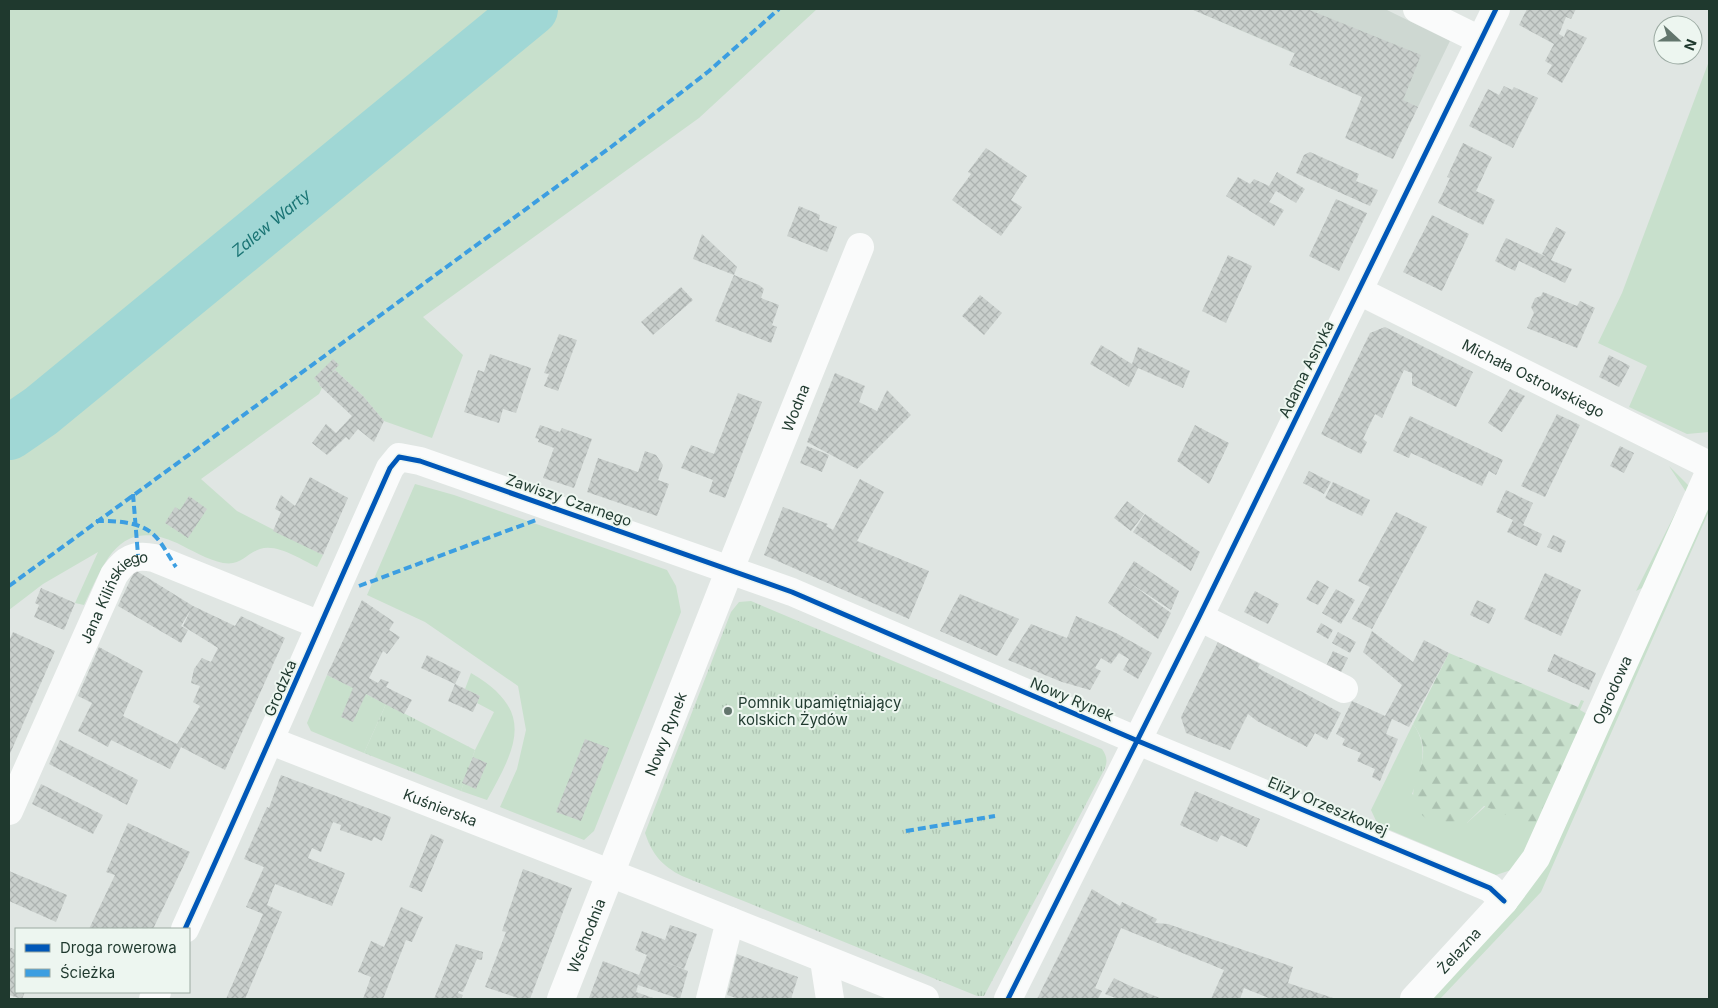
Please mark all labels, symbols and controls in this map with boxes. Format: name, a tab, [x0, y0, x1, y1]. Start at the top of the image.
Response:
north arrow	[1653, 15, 1703, 65]
text: N	[1681, 37, 1700, 53]
water label: Zalew Warty	[227, 184, 315, 261]
street label: Adama Asnyka	[1274, 317, 1338, 421]
street label: Michała Ostrowskiego	[1459, 334, 1608, 421]
street label: Wodna	[777, 381, 813, 434]
street label: Zawiszy Czarnego	[504, 470, 634, 530]
street label: Jana Kilińskiego	[75, 547, 149, 646]
street label: Ogrodowa	[1588, 652, 1635, 727]
street label: Grodzka	[260, 657, 300, 719]
street label: Nowy Rynek	[1027, 673, 1117, 725]
street label: Nowy Rynek	[640, 688, 691, 779]
place label: Pomnik upamiętniający kolskich Żydów	[738, 693, 902, 729]
marker: Pomnik upamiętniający kolskich Żydów	[722, 705, 734, 717]
street label: Elizy Orzeszkowej	[1265, 772, 1391, 840]
street label: Kuśnierska	[401, 784, 480, 830]
street label: Wschodnia	[563, 896, 609, 976]
street label: Żelazna	[1433, 923, 1485, 977]
legend	[15, 928, 190, 993]
text: Droga rowerowa	[60, 938, 177, 957]
text: Ścieżka	[60, 963, 115, 982]

